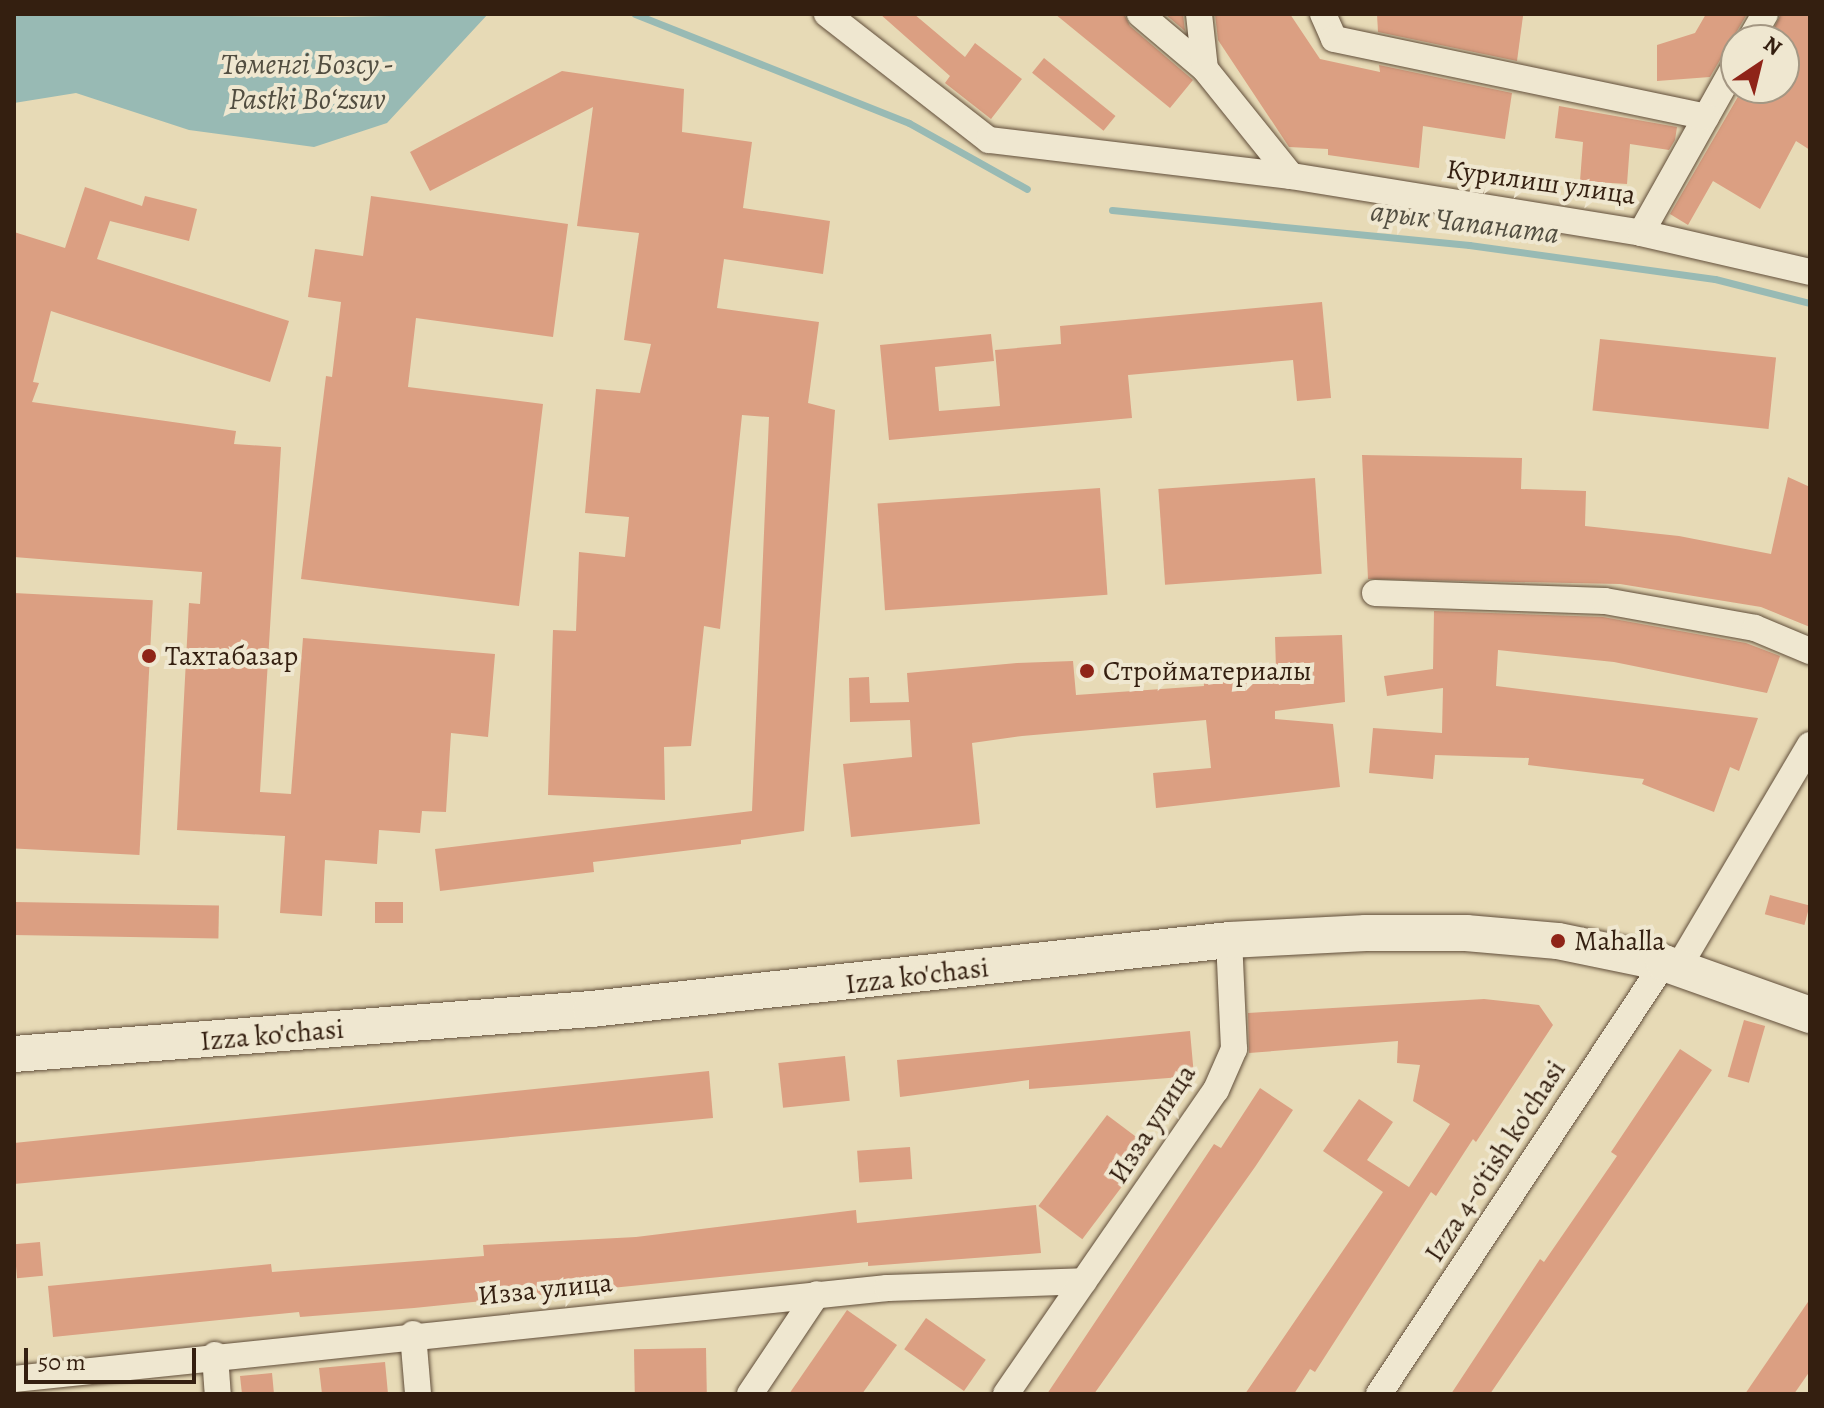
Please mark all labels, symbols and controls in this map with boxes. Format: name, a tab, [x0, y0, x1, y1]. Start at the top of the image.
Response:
north arrow	[1720, 24, 1800, 104]
text: N	[1757, 29, 1788, 63]
water label: Төменгі Бозсу - Pastki Boʻzsuv	[221, 46, 393, 116]
street label: Курилиш улица	[1444, 152, 1638, 212]
water label: арык Чапаната	[1369, 193, 1561, 251]
place label: Тахтабазар	[165, 639, 298, 673]
marker: Тахтабазар	[140, 647, 158, 665]
place label: Стройматериалы	[1103, 654, 1312, 688]
marker: Стройматериалы	[1078, 662, 1096, 680]
place label: Mahalla	[1574, 924, 1665, 958]
marker: Mahalla	[1549, 932, 1567, 950]
street label: Izza ko'chasi	[843, 951, 991, 1001]
street label: Izza ko'chasi	[199, 1012, 345, 1058]
street label: Izza 4-o'tish ko'chasi	[1417, 1054, 1573, 1268]
street label: Изза улица	[1101, 1058, 1203, 1190]
street label: Изза улица	[476, 1265, 614, 1313]
scale bar	[28, 1332, 200, 1382]
text: 50 m	[38, 1346, 86, 1378]

